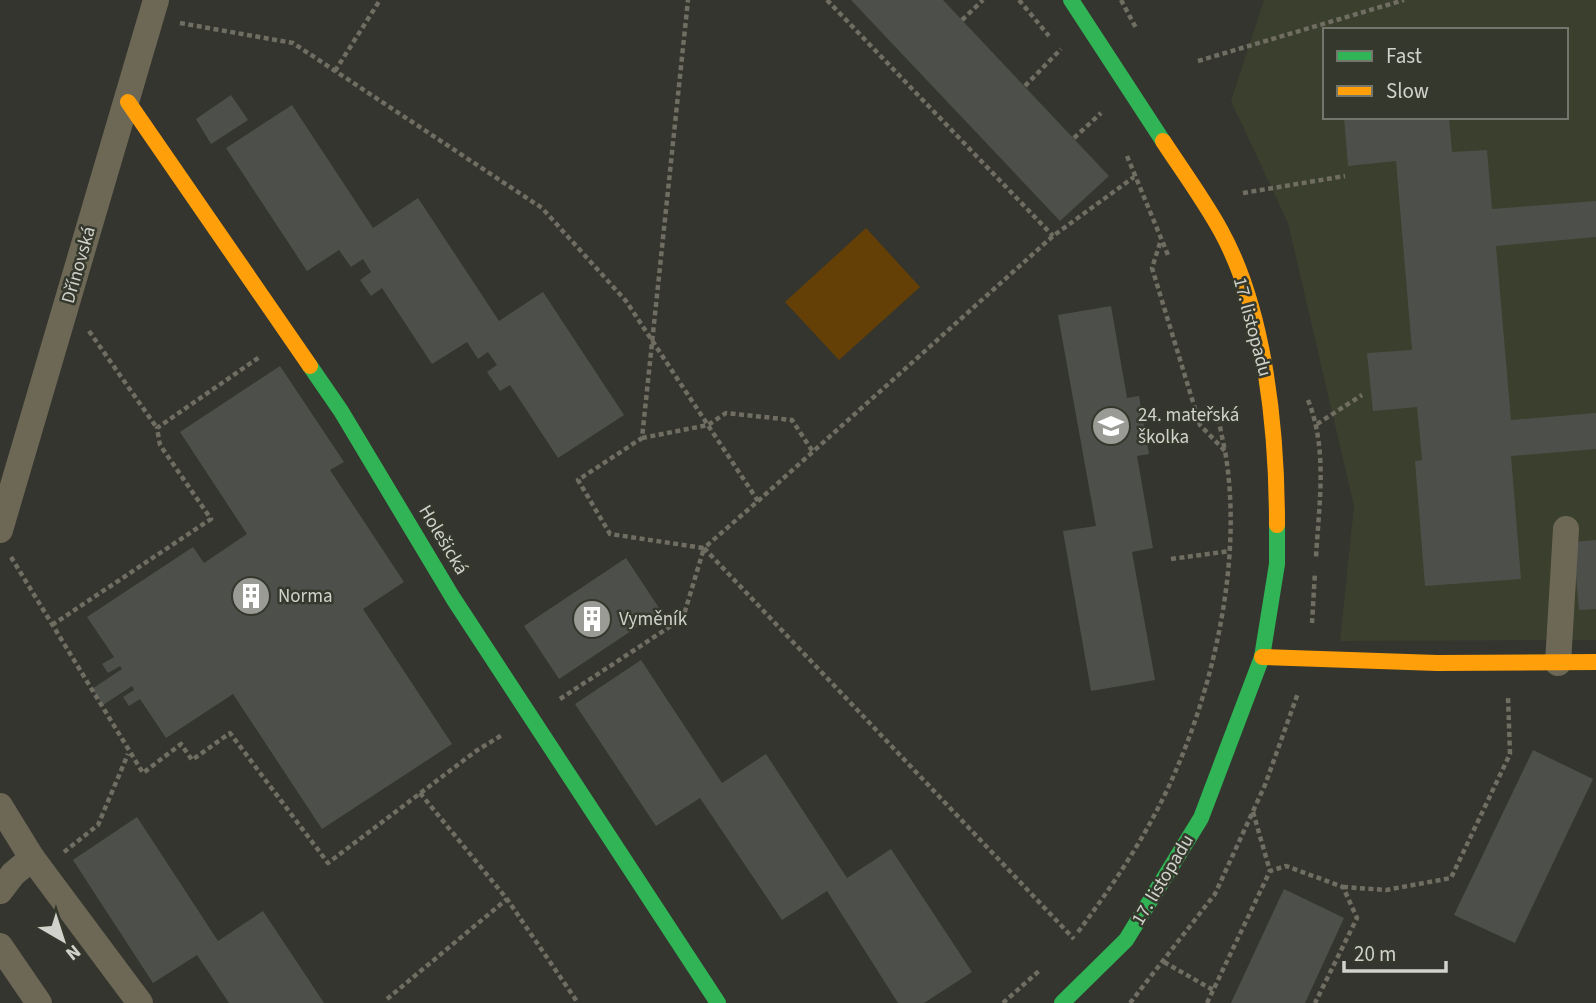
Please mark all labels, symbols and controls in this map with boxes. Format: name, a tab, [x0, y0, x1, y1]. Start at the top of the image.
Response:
legend	[1323, 28, 1568, 119]
text: Fast	[1386, 41, 1422, 71]
text: Slow	[1386, 76, 1429, 106]
street label: Dřínovská	[55, 223, 103, 307]
street label: 17. listopadu	[1226, 274, 1278, 380]
place label: 24. mateřská školka	[1138, 402, 1239, 451]
school or university icon: 24. mateřská školka	[1090, 405, 1132, 447]
street label: Holešická	[412, 500, 474, 580]
building icon: Norma	[230, 575, 272, 617]
place label: Norma	[278, 583, 333, 610]
building icon: Vyměník	[571, 598, 613, 640]
place label: Vyměník	[619, 606, 688, 633]
street label: 17. listopadu	[1125, 829, 1201, 931]
north arrow	[28, 905, 98, 975]
scale bar	[1344, 930, 1446, 974]
text: N	[59, 938, 86, 967]
text: 20 m	[1354, 939, 1396, 969]

